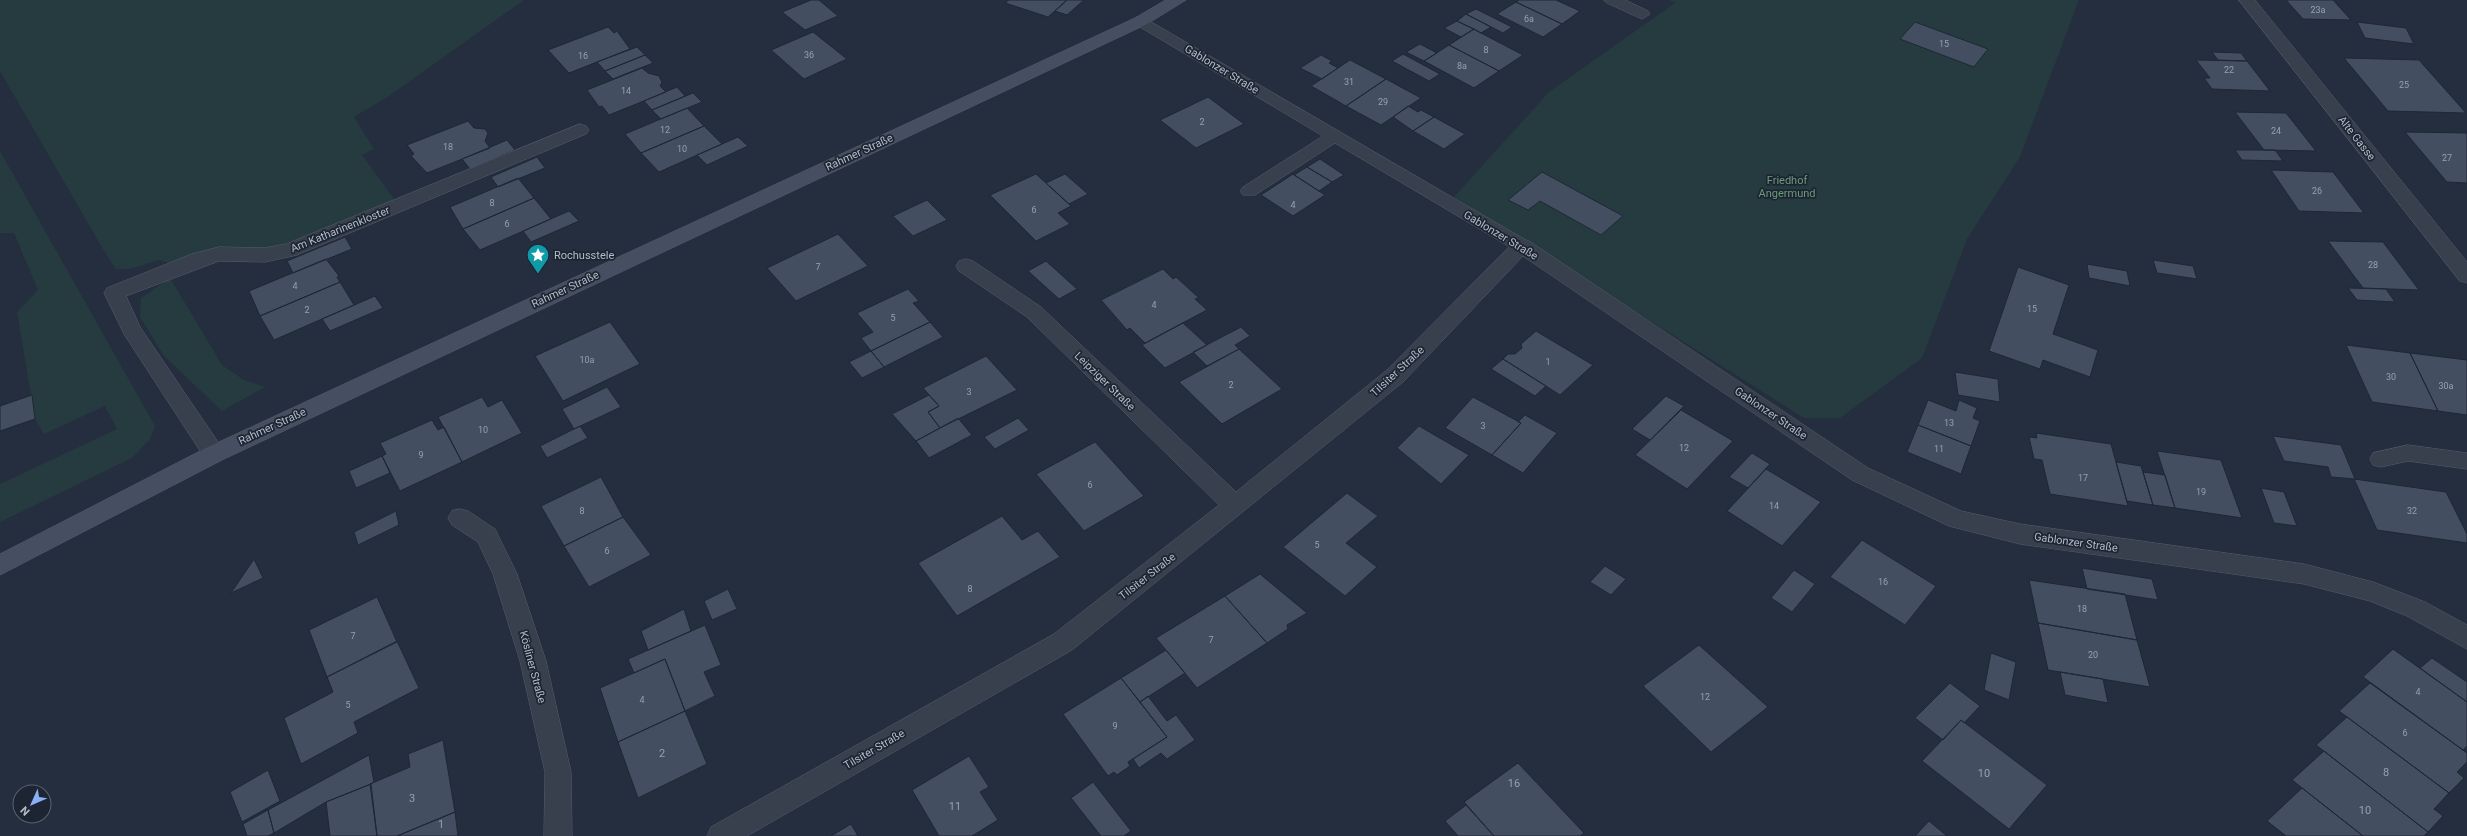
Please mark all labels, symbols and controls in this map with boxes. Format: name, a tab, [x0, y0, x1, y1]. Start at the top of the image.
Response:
house number: 23a	[2310, 5, 2326, 15]
house number: 6a	[1524, 14, 1534, 24]
house number: 15	[1939, 39, 1949, 49]
street label: Gablonzer Straße	[1182, 42, 1261, 97]
house number: 8	[1483, 45, 1489, 55]
house number: 36	[804, 50, 814, 60]
house number: 16	[578, 51, 588, 61]
house number: 8a	[1457, 61, 1467, 71]
house number: 22	[2224, 65, 2234, 75]
house number: 31	[1344, 77, 1354, 87]
house number: 25	[2399, 80, 2409, 90]
house number: 14	[621, 86, 631, 96]
house number: 29	[1378, 97, 1388, 107]
street label: Alte Gasse	[2335, 114, 2378, 163]
house number: 2	[1199, 117, 1205, 127]
house number: 12	[660, 125, 670, 135]
house number: 24	[2271, 126, 2281, 136]
street label: Rahmer Straße	[823, 131, 895, 174]
house number: 18	[443, 142, 453, 152]
house number: 10	[677, 144, 687, 154]
house number: 27	[2442, 153, 2452, 163]
park label: Friedhof Angermund	[1759, 174, 1815, 200]
house number: 26	[2312, 186, 2322, 196]
house number: 8	[489, 198, 495, 208]
house number: 4	[1290, 200, 1296, 210]
street label: Am Katharinenkloster	[289, 204, 392, 255]
house number: 6	[1031, 205, 1037, 215]
street label: Gablonzer Straße	[1461, 208, 1540, 263]
house number: 6	[504, 219, 510, 229]
place icon: Rochusstele	[525, 242, 551, 275]
place label: Rochusstele	[554, 249, 614, 262]
house number: 28	[2368, 260, 2378, 270]
house number: 7	[815, 262, 821, 272]
street label: Rahmer Straße	[529, 268, 601, 311]
house number: 4	[292, 281, 298, 291]
house number: 4	[1151, 300, 1157, 310]
house number: 15	[2027, 304, 2037, 314]
house number: 2	[304, 305, 310, 315]
house number: 5	[890, 313, 896, 323]
street label: Tilsiter Straße	[1368, 343, 1427, 399]
street label: Leipziger Straße	[1072, 349, 1138, 414]
house number: 10a	[579, 355, 595, 365]
house number: 1	[1545, 357, 1551, 367]
house number: 30	[2386, 372, 2396, 382]
house number: 2	[1228, 380, 1234, 390]
house number: 30a	[2438, 381, 2454, 391]
street label: Gablonzer Straße	[1732, 384, 1809, 442]
house number: 3	[966, 387, 972, 397]
street label: Rahmer Straße	[236, 405, 308, 448]
house number: 13	[1944, 418, 1954, 428]
house number: 3	[1480, 421, 1486, 431]
house number: 10	[478, 425, 488, 435]
house number: 12	[1679, 443, 1689, 453]
house number: 11	[1934, 444, 1944, 454]
house number: 9	[418, 450, 424, 460]
house number: 17	[2078, 473, 2088, 483]
house number: 6	[1087, 480, 1093, 490]
house number: 19	[2196, 487, 2206, 497]
house number: 14	[1769, 501, 1779, 511]
house number: 8	[579, 506, 585, 516]
house number: 32	[2407, 506, 2417, 516]
street label: Gablonzer Straße	[2033, 530, 2119, 555]
house number: 5	[1314, 540, 1320, 550]
house number: 6	[604, 546, 610, 556]
street label: Tilsiter Straße	[1116, 550, 1178, 602]
house number: 16	[1878, 577, 1888, 587]
house number: 8	[967, 584, 973, 594]
house number: 18	[2077, 604, 2087, 614]
street label: Kösliner Straße	[517, 630, 548, 705]
house number: 7	[350, 631, 356, 641]
house number: 7	[1208, 635, 1214, 645]
house number: 20	[2088, 650, 2098, 660]
house number: 4	[2415, 687, 2421, 697]
house number: 12	[1700, 692, 1710, 702]
house number: 4	[639, 695, 645, 705]
house number: 5	[345, 700, 351, 710]
house number: 9	[1112, 721, 1118, 731]
street label: Tilsiter Straße	[841, 727, 907, 772]
house number: 6	[2402, 728, 2408, 738]
house number: 2	[659, 747, 665, 760]
house number: 8	[2383, 766, 2389, 779]
house number: 10	[1978, 767, 1990, 780]
house number: 16	[1508, 777, 1520, 790]
north arrow	[12, 784, 52, 824]
house number: 3	[409, 792, 415, 805]
house number: 11	[949, 800, 961, 813]
text: N	[18, 803, 33, 818]
house number: 10	[2359, 804, 2371, 817]
house number: 1	[438, 818, 444, 831]

